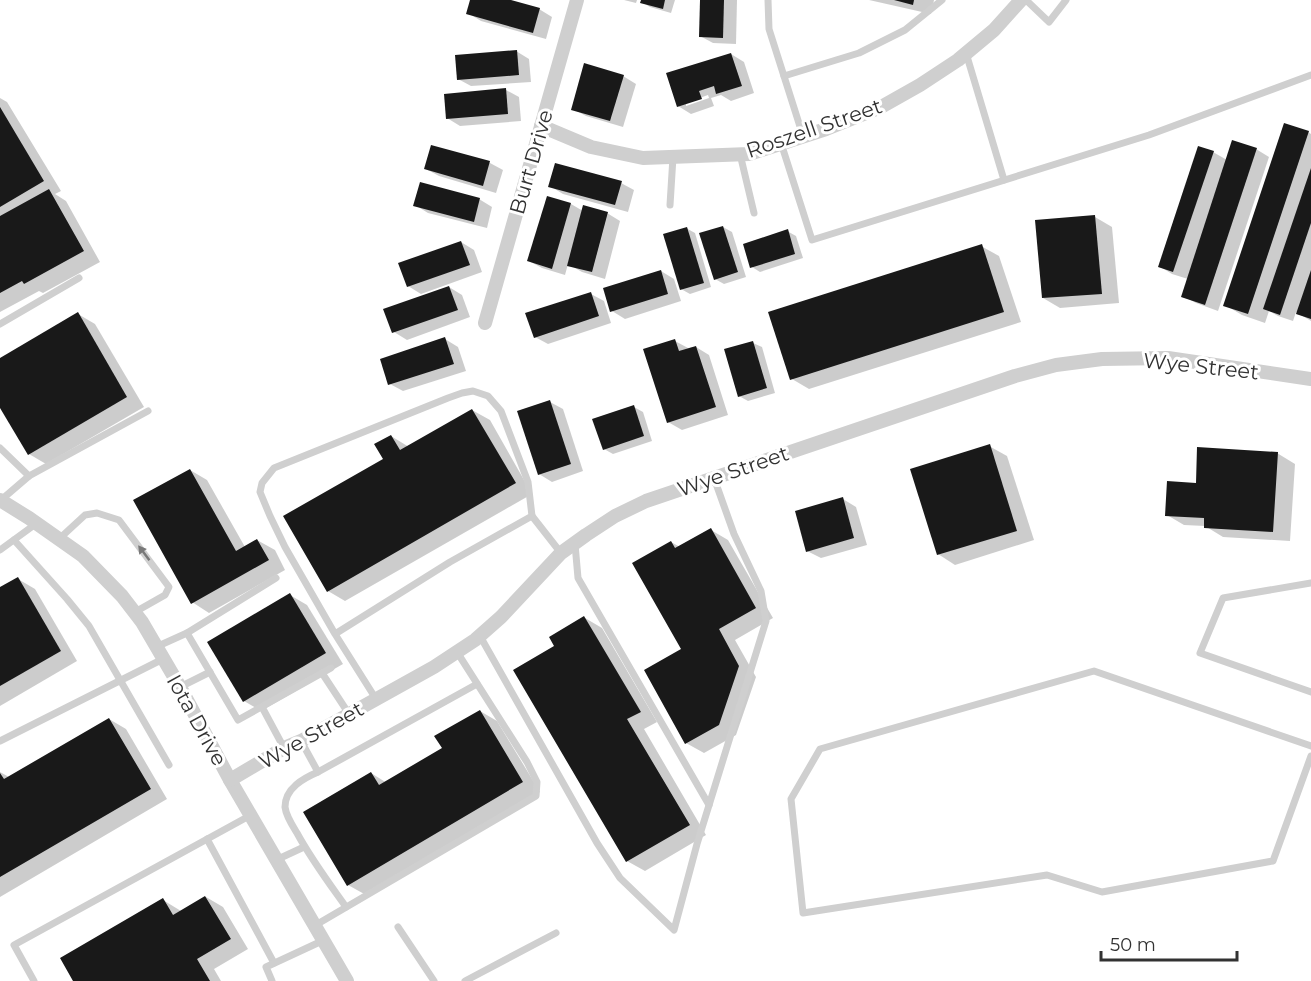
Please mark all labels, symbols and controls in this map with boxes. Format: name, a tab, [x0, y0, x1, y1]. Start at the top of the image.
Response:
street label: Roszell Street	[743, 93, 885, 163]
street label: Burt Drive	[504, 107, 558, 217]
street label: Wye Street	[1142, 348, 1260, 384]
street label: Wye Street	[674, 440, 792, 502]
one-way arrow	[138, 546, 150, 561]
street label: Iota Drive	[162, 670, 232, 770]
street label: Wye Street	[254, 696, 368, 774]
scale bar	[1101, 924, 1238, 962]
text: 50 m	[1110, 934, 1156, 956]

